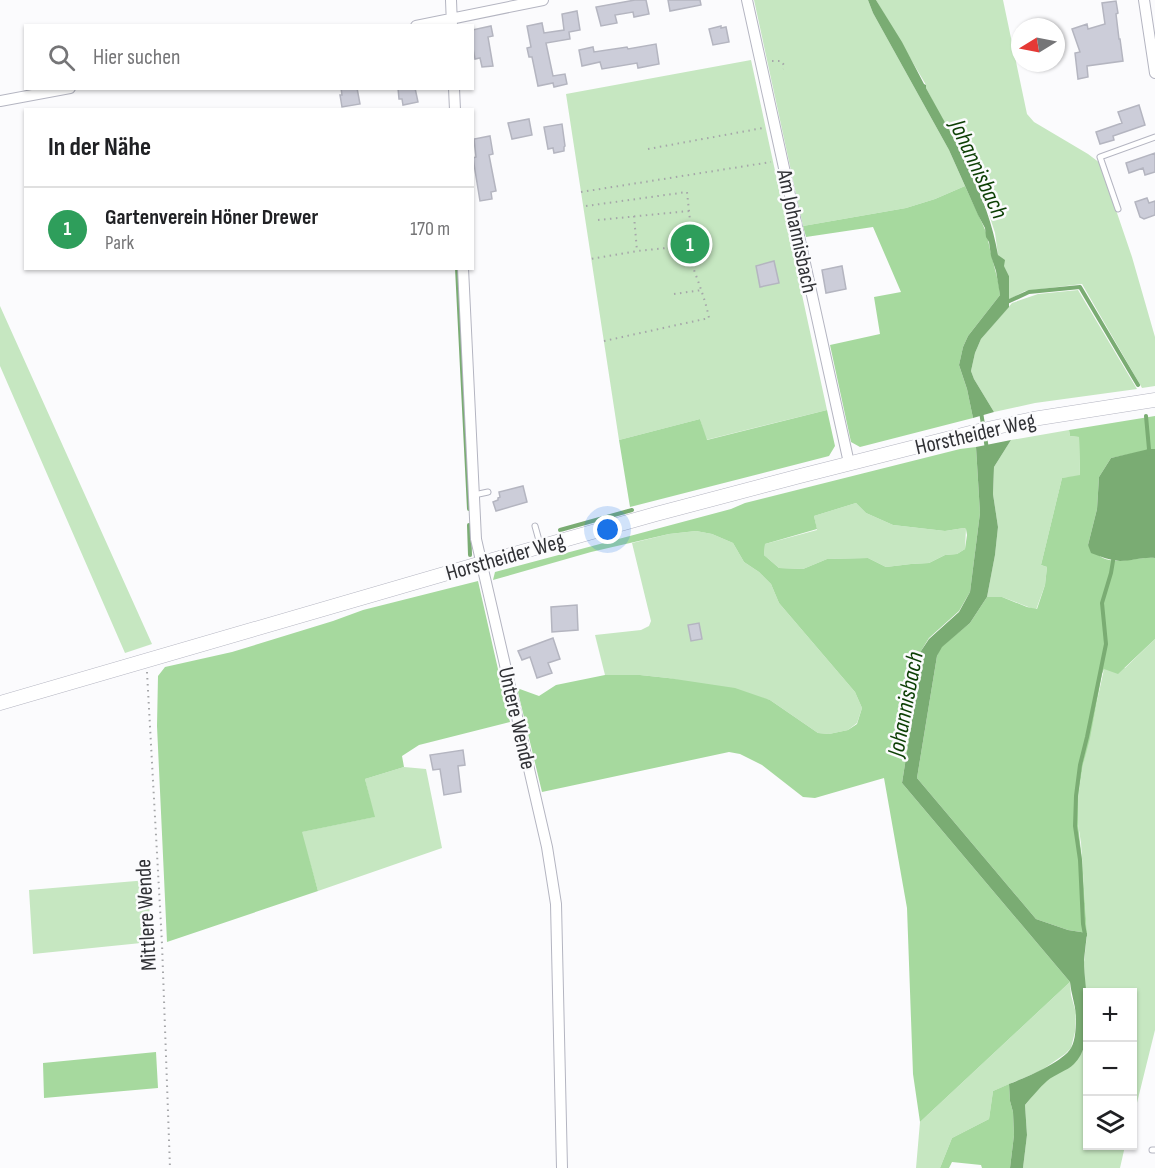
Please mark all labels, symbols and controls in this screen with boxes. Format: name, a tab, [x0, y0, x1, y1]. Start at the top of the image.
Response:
north arrow	[1011, 18, 1065, 72]
search box	[24, 24, 474, 90]
icon: search	[45, 41, 78, 74]
text: Hier suchen	[93, 44, 181, 71]
water label: Johannisbach	[942, 113, 1014, 223]
text: In der Nähe	[48, 132, 151, 163]
street label: Am Johannisbach	[770, 166, 823, 296]
text: Gartenverein Höner Drewer	[105, 204, 318, 231]
text: 1	[64, 217, 71, 241]
text: 170 m	[410, 217, 450, 241]
pin: 1	[670, 222, 710, 266]
text: Park	[105, 231, 134, 255]
street label: Horstheider Weg	[913, 407, 1038, 461]
your location	[593, 515, 622, 544]
street label: Horstheider Weg	[443, 528, 568, 587]
water label: Johannisbach	[881, 649, 930, 761]
street label: Untere Wende	[492, 664, 541, 772]
street label: Mittlere Wende	[130, 858, 163, 972]
map controls	[1083, 988, 1137, 1150]
button: +	[1083, 988, 1137, 1042]
button: −	[1083, 1042, 1137, 1096]
button: layers	[1083, 1096, 1137, 1150]

